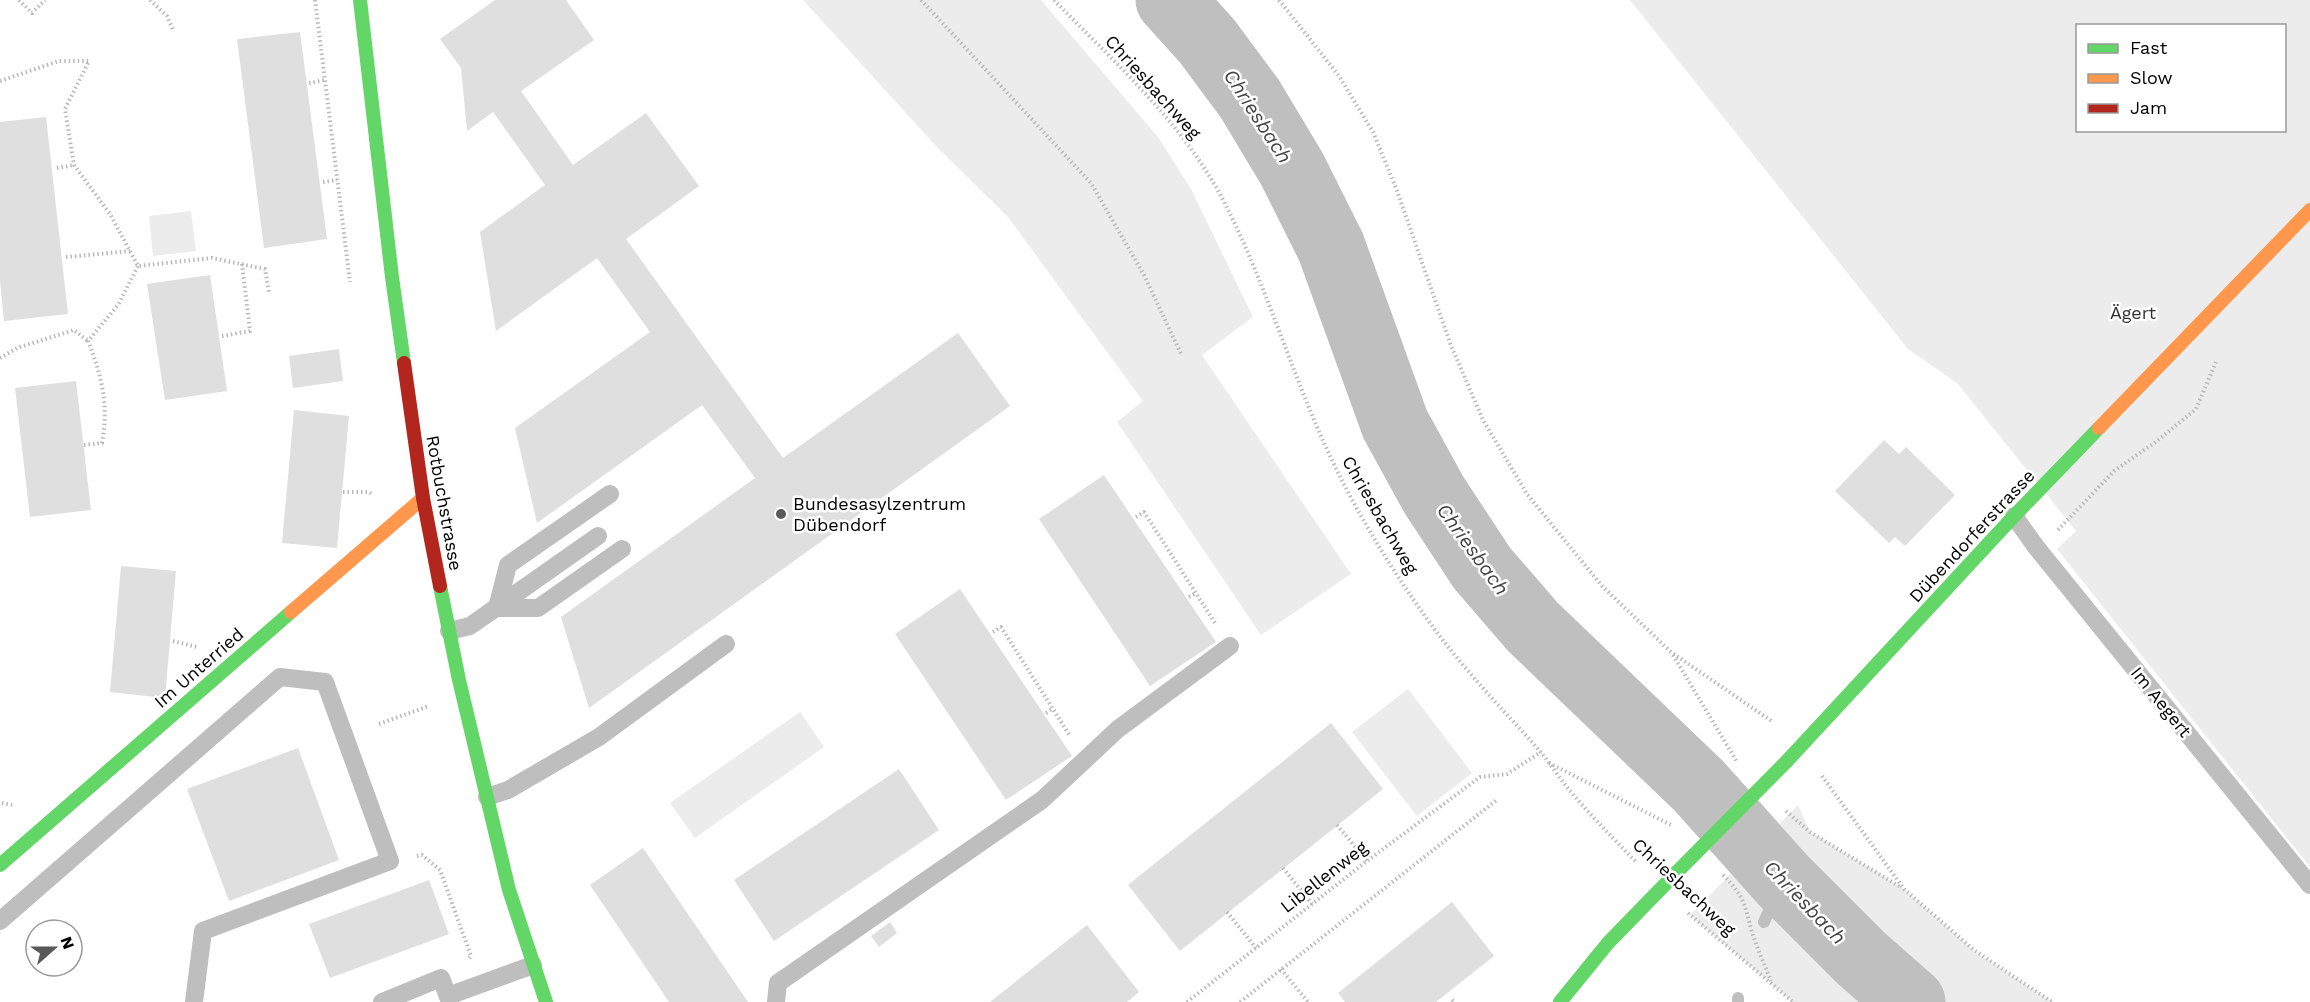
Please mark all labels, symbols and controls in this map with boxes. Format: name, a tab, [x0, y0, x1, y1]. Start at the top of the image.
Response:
legend	[2076, 24, 2286, 132]
street label: Chriesbachweg	[1101, 30, 1206, 143]
text: Fast	[2130, 37, 2168, 58]
water label: Chriesbach	[1219, 64, 1297, 168]
text: Slow	[2130, 67, 2173, 88]
text: Jam	[2130, 97, 2167, 118]
park label: Ägert	[2110, 302, 2157, 323]
street label: Rotbuchstrasse	[422, 434, 467, 572]
street label: Chriesbachweg	[1338, 452, 1423, 578]
street label: Dübendorferstrasse	[1905, 465, 2039, 607]
place label: Bundesasylzentrum Dübendorf	[793, 493, 966, 535]
water label: Chriesbach	[1432, 498, 1514, 600]
marker: Bundesasylzentrum Dübendorf	[774, 507, 788, 521]
street label: Im Unterried	[150, 623, 248, 712]
street label: Im Aegert	[2127, 662, 2196, 741]
street label: Chriesbachweg	[1629, 834, 1740, 940]
street label: Libellenweg	[1276, 836, 1372, 917]
water label: Chriesbach	[1759, 855, 1851, 949]
north arrow	[24, 918, 84, 978]
text: N	[57, 934, 79, 952]

